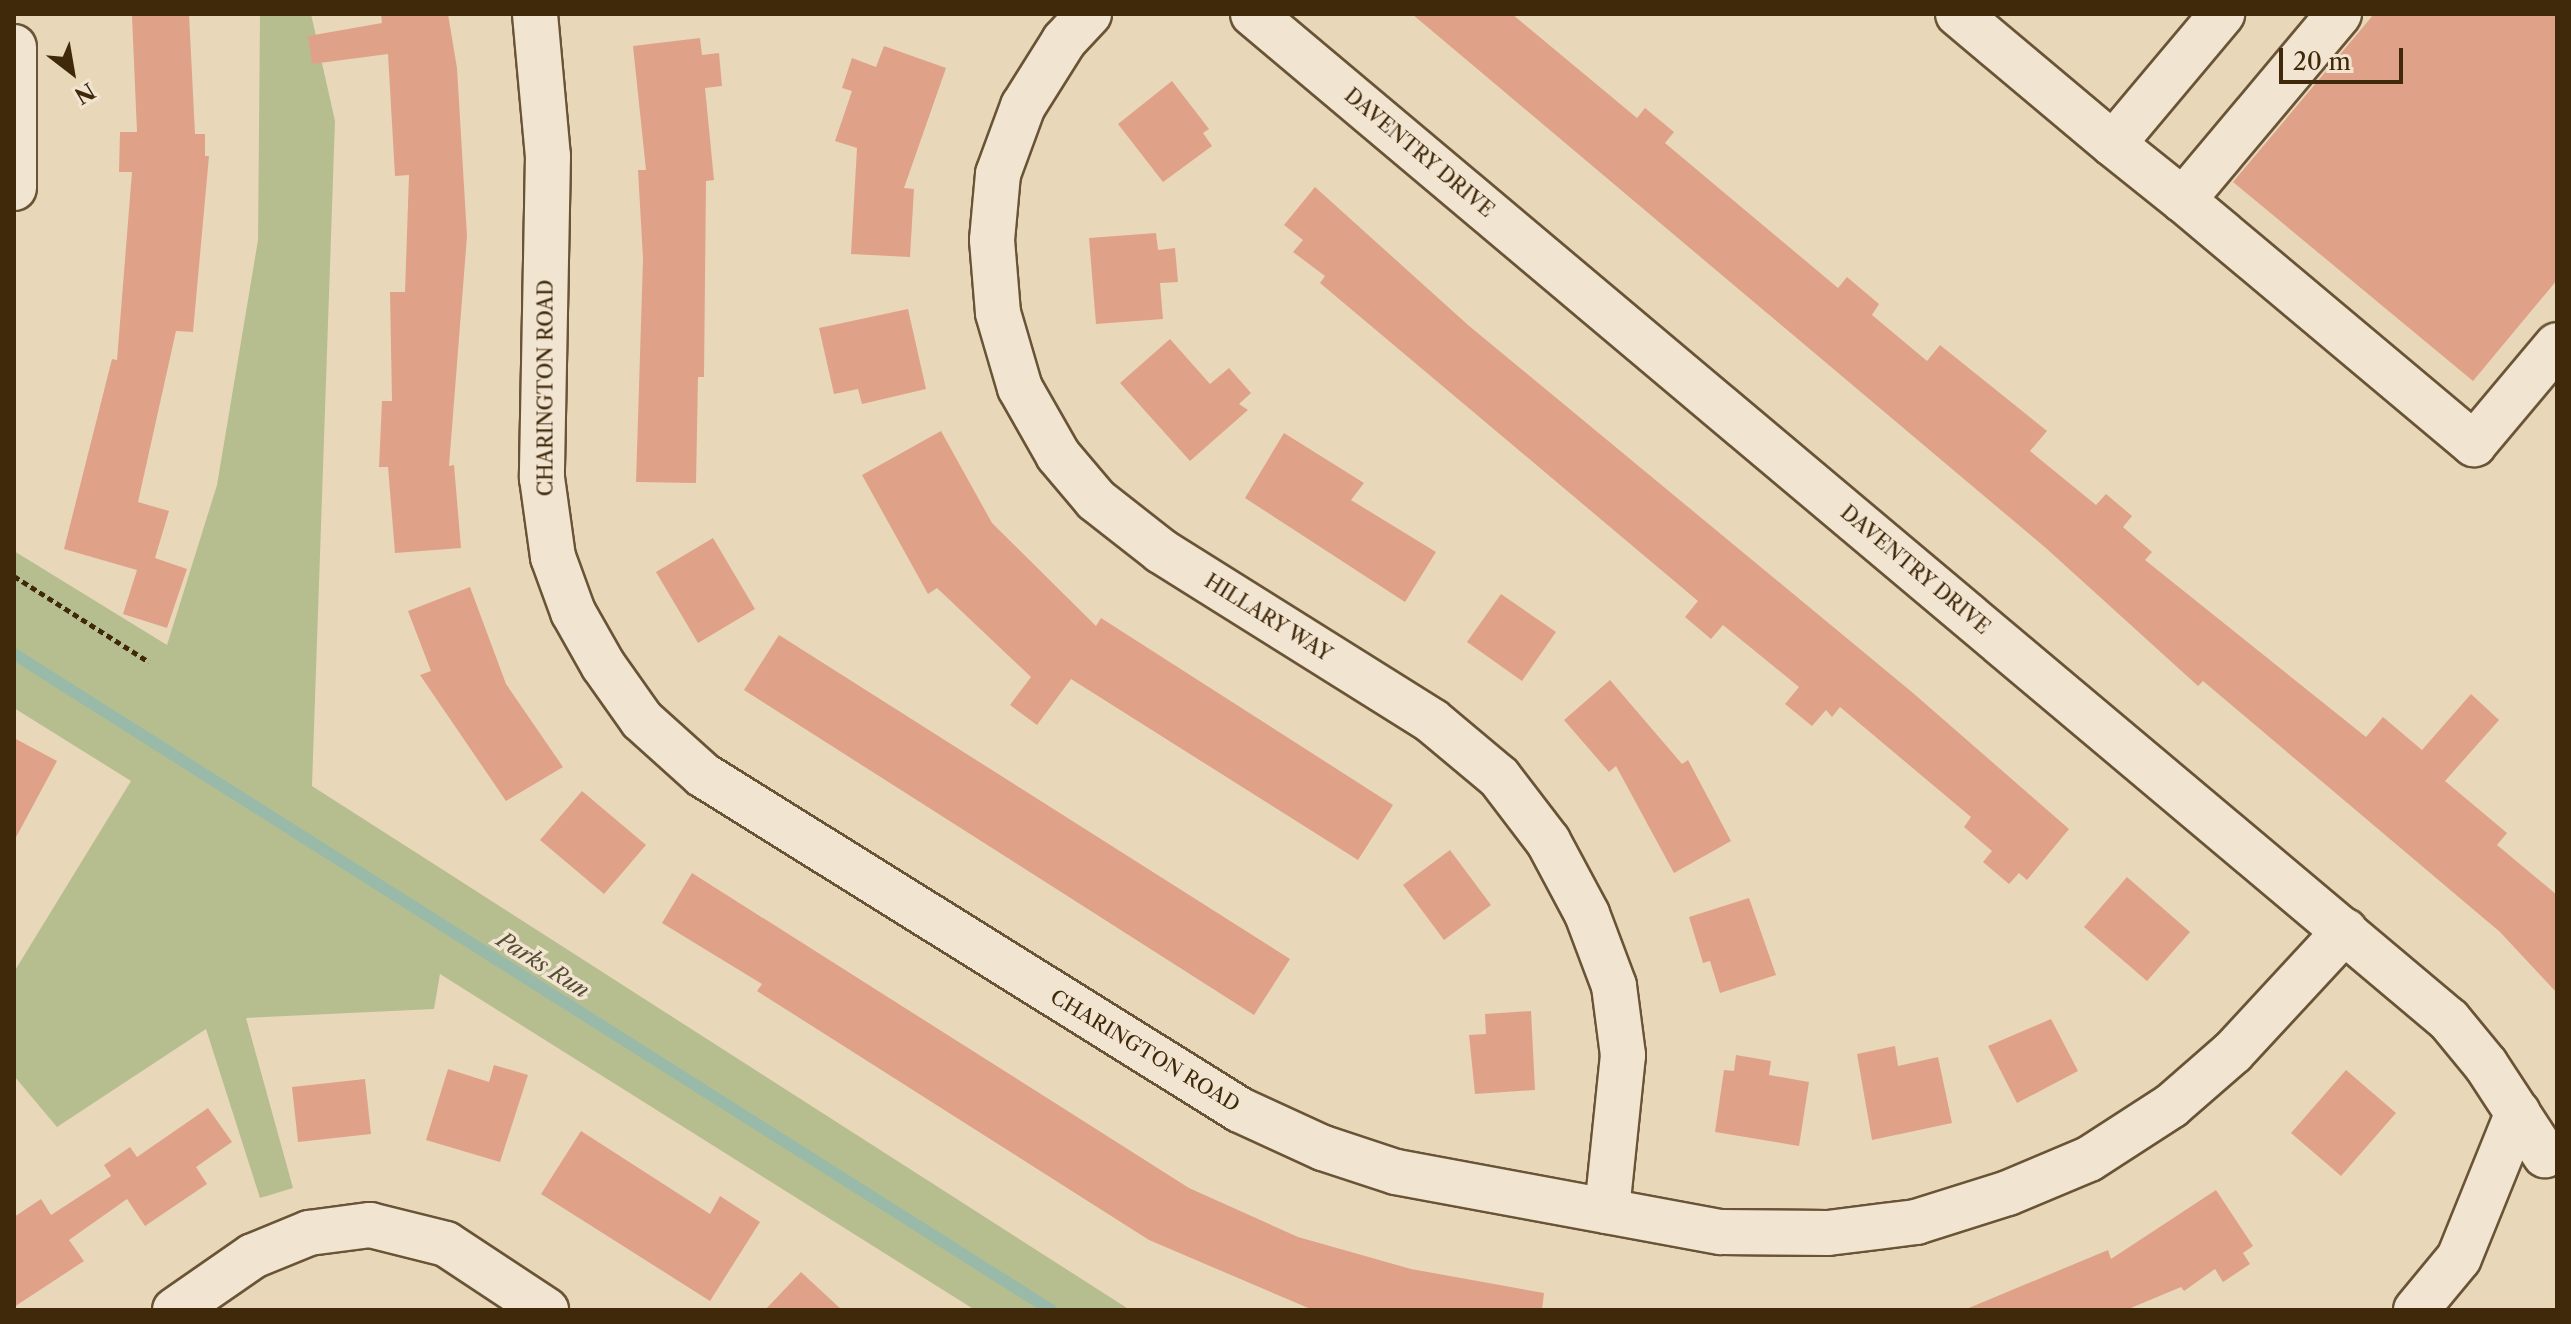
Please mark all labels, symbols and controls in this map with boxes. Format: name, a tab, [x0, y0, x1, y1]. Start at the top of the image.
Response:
north arrow	[32, 32, 112, 112]
scale bar	[2283, 32, 2407, 82]
text: 20 m	[2293, 47, 2351, 76]
text: N	[69, 77, 100, 109]
street label: DAVENTRY DRIVE	[1339, 83, 1499, 223]
street label: CHARINGTON ROAD	[534, 280, 558, 496]
street label: DAVENTRY DRIVE	[1835, 500, 1995, 640]
street label: HILLARY WAY	[1199, 569, 1337, 667]
water label: Parks Run	[492, 926, 594, 1004]
street label: CHARINGTON ROAD	[1046, 985, 1244, 1117]

